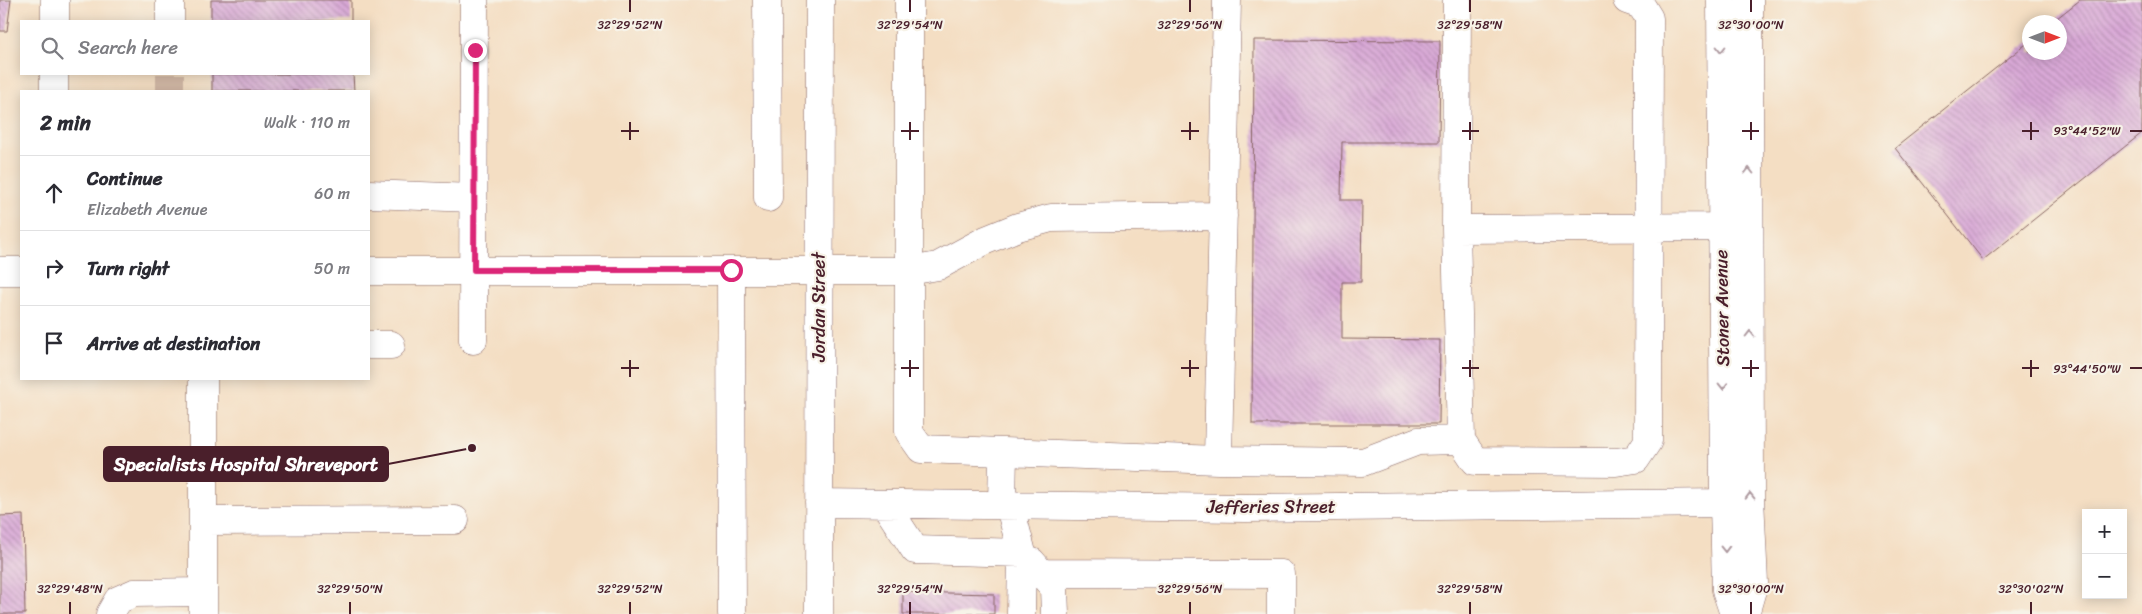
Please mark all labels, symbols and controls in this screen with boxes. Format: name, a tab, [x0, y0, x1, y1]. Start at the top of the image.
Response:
text: 32°29'52"N	[598, 14, 663, 36]
text: 32°29'54"N	[877, 14, 943, 36]
text: 32°29'56"N	[1158, 14, 1223, 36]
text: 32°29'58"N	[1437, 14, 1503, 36]
text: 32°30'00"N	[1718, 14, 1785, 36]
north arrow	[2022, 15, 2067, 60]
search box	[20, 20, 370, 75]
text: Search here	[78, 31, 178, 64]
icon: search	[38, 34, 66, 62]
route end	[464, 39, 487, 62]
one-way arrow	[1716, 46, 1726, 53]
text: 2 min	[40, 104, 91, 142]
text: Walk · 110 m	[264, 108, 350, 137]
text: 93°44'52"W	[2053, 120, 2121, 142]
text: Continue	[87, 162, 163, 195]
one-way arrow	[1744, 167, 1754, 175]
icon: ahead	[40, 179, 68, 207]
text: 60 m	[314, 179, 350, 208]
text: Elizabeth Avenue	[87, 195, 207, 224]
street label: Stoner Avenue	[1705, 249, 1739, 367]
street label: Jordan Street	[803, 251, 835, 363]
text: Turn right	[87, 252, 169, 285]
icon: right	[40, 254, 68, 282]
text: 50 m	[314, 254, 350, 283]
route start	[720, 259, 743, 282]
text: Arrive at destination	[87, 327, 260, 360]
icon: arrive	[40, 329, 68, 357]
one-way arrow	[1745, 330, 1755, 338]
text: 93°44'50"W	[2053, 358, 2122, 380]
one-way arrow	[1717, 382, 1728, 390]
callout: Specialists Hospital Shreveport	[104, 447, 388, 481]
text: Specialists Hospital Shreveport	[113, 448, 379, 481]
street label: Jefferies Street	[1205, 491, 1336, 523]
one-way arrow	[1745, 492, 1755, 500]
map controls	[2082, 509, 2127, 599]
button: +	[2082, 509, 2127, 554]
one-way arrow	[1720, 545, 1730, 553]
button: −	[2082, 554, 2127, 599]
text: 32°29'48"N	[37, 578, 103, 600]
text: 32°29'50"N	[317, 578, 383, 600]
text: 32°29'52"N	[598, 578, 663, 600]
text: 32°29'54"N	[877, 578, 943, 600]
text: 32°29'56"N	[1158, 578, 1223, 600]
text: 32°29'58"N	[1437, 578, 1503, 600]
text: 32°30'00"N	[1718, 578, 1785, 600]
text: 32°30'02"N	[1998, 578, 2064, 600]

